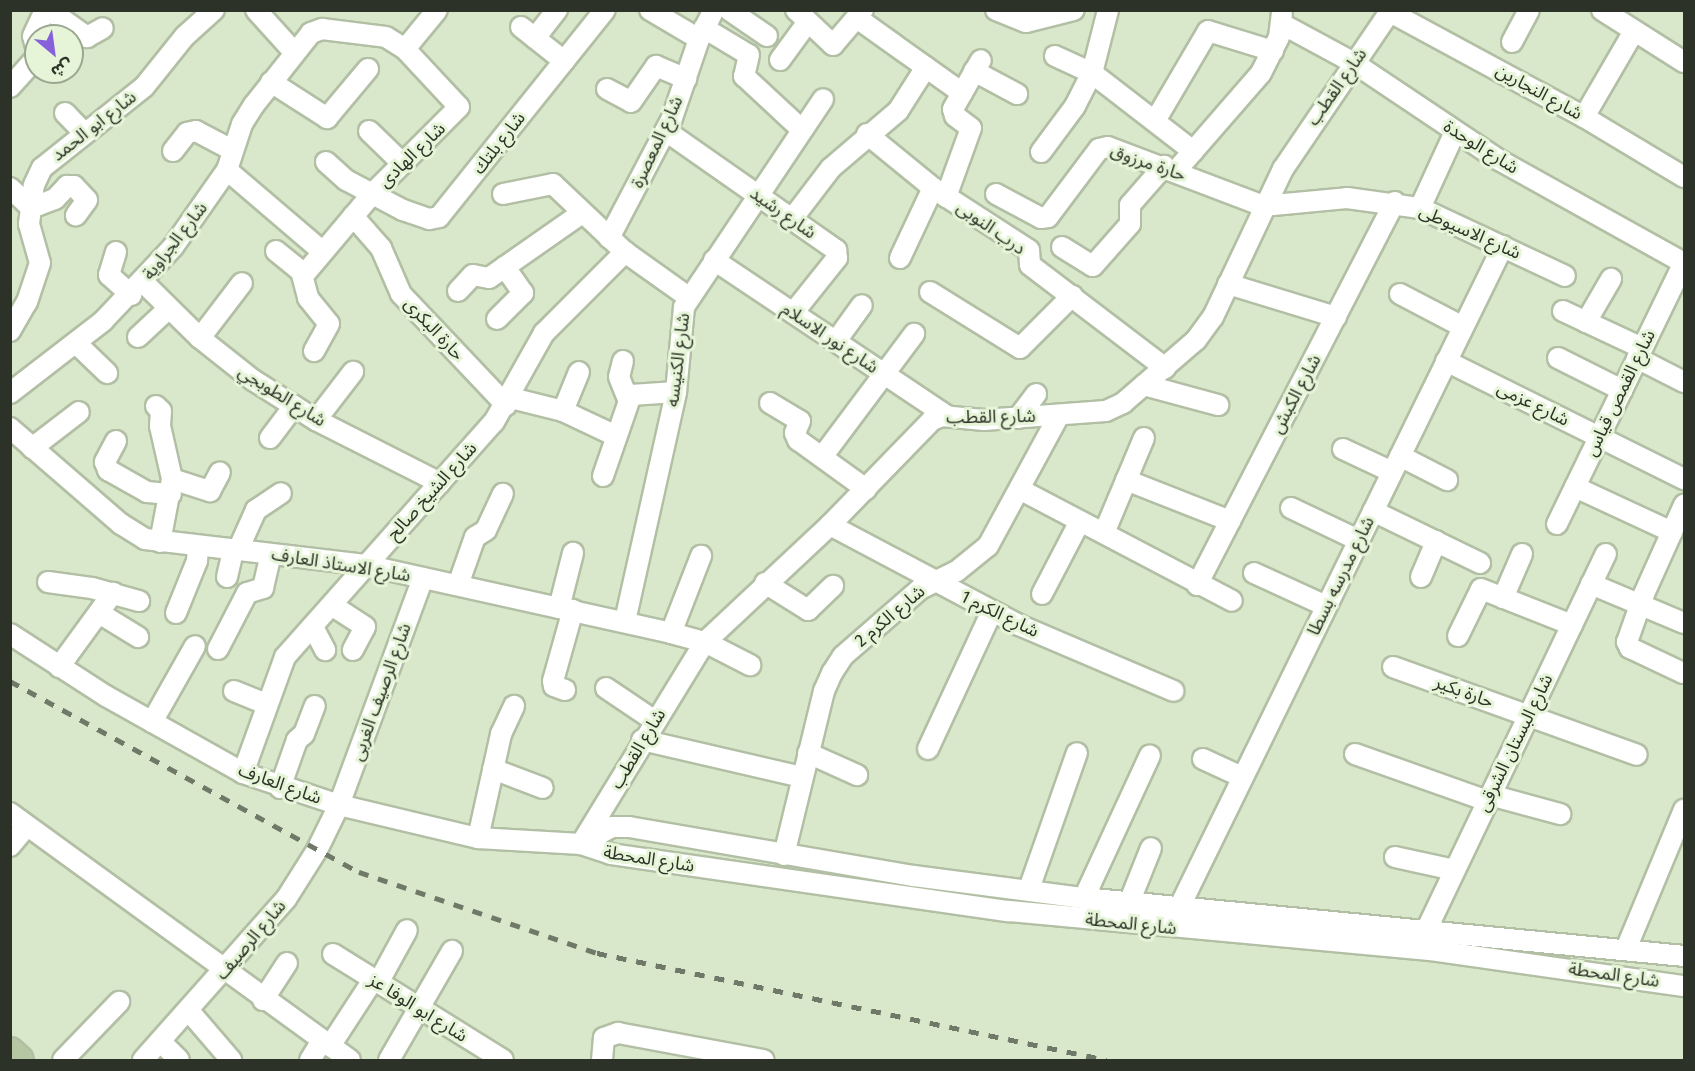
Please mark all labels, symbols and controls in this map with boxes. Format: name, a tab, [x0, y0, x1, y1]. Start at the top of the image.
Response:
north arrow	[24, 24, 84, 84]
street label: شارع القطب	[1302, 44, 1372, 130]
text: ش	[48, 55, 76, 82]
street label: شارع النجارين	[1492, 59, 1586, 125]
street label: شارع ابو الحمد	[47, 86, 141, 166]
street label: شارع المعصرة	[626, 93, 688, 191]
street label: شارع بلتك	[468, 108, 530, 178]
street label: شارع الوحدة	[1440, 116, 1522, 178]
street label: شارع الهادى	[374, 118, 450, 192]
street label: حارة مرزوق	[1107, 140, 1189, 186]
street label: شارع رشيد	[746, 182, 820, 244]
street label: درب النوبى	[952, 196, 1030, 260]
street label: شارع الجراوية	[138, 198, 212, 284]
street label: شارع الاسيوطى	[1416, 200, 1524, 264]
street label: حارة البكرى	[399, 293, 469, 365]
street label: شارع نور الاسلام	[778, 298, 882, 378]
street label: شارع الكنيسه	[662, 312, 694, 408]
street label: شارع القمص قياس	[1580, 326, 1660, 460]
street label: شارع الكبش	[1266, 351, 1326, 437]
street label: شارع الطوبجي	[234, 361, 330, 431]
street label: شارع عزمى	[1493, 377, 1573, 431]
street label: شارع القطب	[946, 405, 1036, 429]
street label: شارع الشيخ صالح	[382, 438, 482, 544]
street label: شارع مدرسه بسطا	[1303, 513, 1379, 639]
street label: شارع الاستاذ العارف	[270, 543, 412, 587]
street label: شارع الكرم 2	[851, 581, 929, 651]
street label: شارع الكرم 1	[958, 586, 1042, 642]
street label: شارع الرصيف الغربى	[346, 620, 416, 764]
street label: حارة بكير	[1432, 671, 1496, 713]
street label: شارع البستان الشرقى	[1472, 671, 1558, 815]
street label: شارع القطب	[606, 705, 670, 793]
street label: شارع العارف	[236, 759, 324, 809]
street label: شارع المحطة	[602, 841, 696, 877]
street label: شارع الرصيف	[211, 896, 291, 984]
street label: شارع المحطة	[1084, 908, 1178, 940]
street label: شارع المحطة	[1567, 958, 1661, 992]
street label: شارع ابو الوفا عز	[365, 969, 471, 1047]

